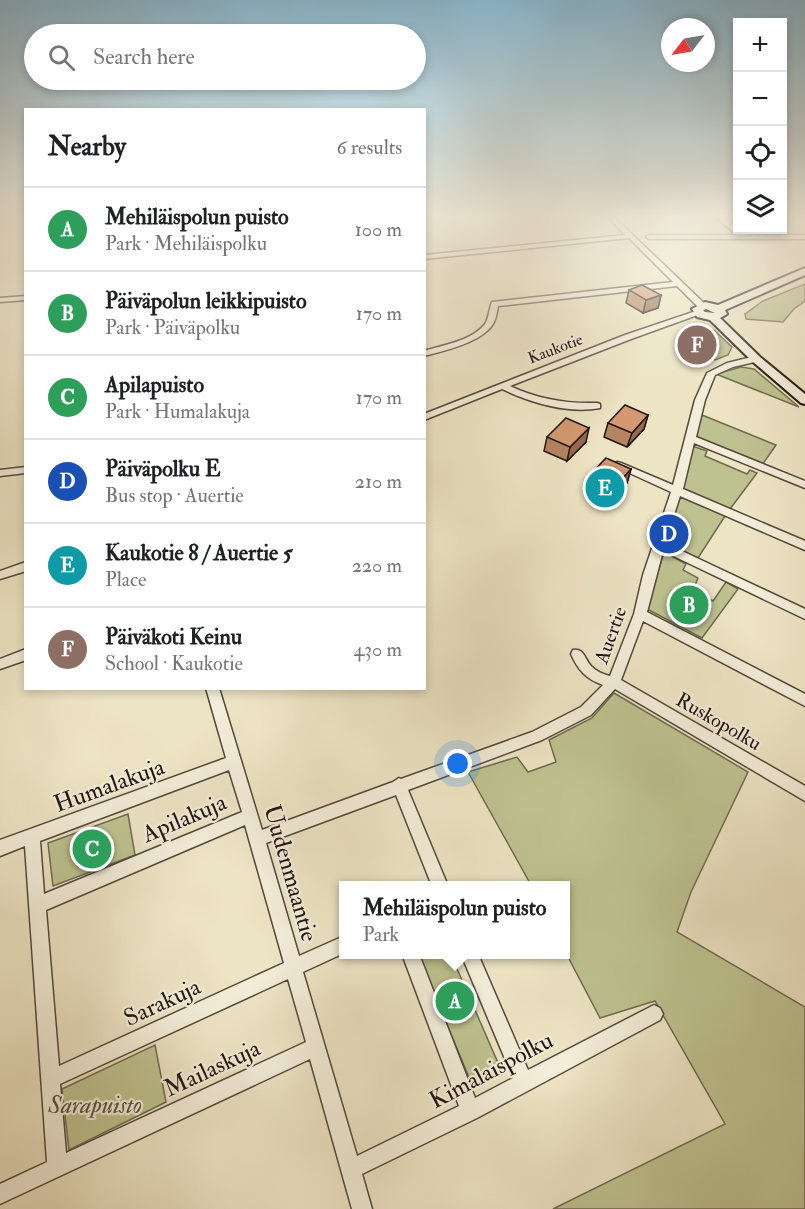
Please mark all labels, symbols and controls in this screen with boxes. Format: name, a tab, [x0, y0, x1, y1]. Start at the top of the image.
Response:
north arrow	[661, 18, 715, 72]
map controls	[733, 18, 787, 234]
button: +	[733, 18, 787, 72]
search box	[24, 24, 426, 90]
icon: search	[45, 41, 78, 74]
text: Search here	[93, 43, 195, 71]
button: −	[733, 72, 787, 126]
button: locate	[733, 126, 787, 180]
text: Nearby	[48, 131, 126, 163]
text: 6 results	[336, 135, 402, 160]
button: layers	[733, 180, 787, 234]
text: Mehiläispolun puisto	[105, 203, 289, 231]
text: A	[61, 217, 74, 242]
text: 100 m	[355, 217, 402, 242]
text: Park · Mehiläispolku	[105, 231, 267, 256]
text: Päiväpolun leikkipuisto	[105, 287, 306, 315]
text: B	[61, 301, 74, 326]
text: 170 m	[356, 301, 402, 326]
text: Park · Päiväpolku	[105, 315, 240, 340]
pin: F	[678, 322, 716, 368]
street label: Kaukotie	[525, 329, 586, 369]
text: Apilapuisto	[105, 371, 204, 399]
text: C	[60, 385, 75, 410]
text: 170 m	[356, 385, 402, 410]
text: Park · Humalakuja	[105, 399, 250, 424]
text: Päiväpolku E	[105, 455, 221, 483]
pin: E	[586, 466, 624, 510]
text: D	[59, 469, 76, 494]
text: 210 m	[355, 469, 402, 494]
text: Bus stop · Auertie	[105, 483, 244, 508]
pin: D	[650, 512, 688, 556]
text: Kaukotie 8 / Auertie 5	[105, 539, 293, 567]
text: E	[60, 553, 75, 578]
text: 220 m	[352, 553, 402, 578]
text: Place	[105, 567, 146, 592]
pin: B	[670, 582, 708, 628]
street label: Auertie	[588, 603, 632, 668]
text: Päiväkoti Keinu	[105, 623, 242, 651]
text: F	[61, 637, 74, 662]
text: 430 m	[354, 637, 402, 662]
text: School · Kaukotie	[105, 651, 243, 676]
street label: Ruskopolku	[671, 687, 766, 757]
your location	[443, 749, 472, 778]
street label: Humalakuja	[50, 751, 170, 820]
street label: Apilakuja	[136, 786, 232, 850]
street label: Uudenmaantie	[256, 801, 325, 945]
pin: C	[72, 826, 112, 872]
popup	[339, 881, 570, 959]
text: Mehiläispolun puisto	[363, 894, 546, 922]
text: Park	[363, 922, 399, 947]
street label: Sarakuja	[119, 971, 207, 1034]
pin: A	[436, 978, 474, 1024]
street label: Kimalaispolku	[424, 1025, 558, 1116]
street label: Mailaskuja	[159, 1032, 266, 1104]
park label: Sarapuisto	[47, 1090, 142, 1121]

